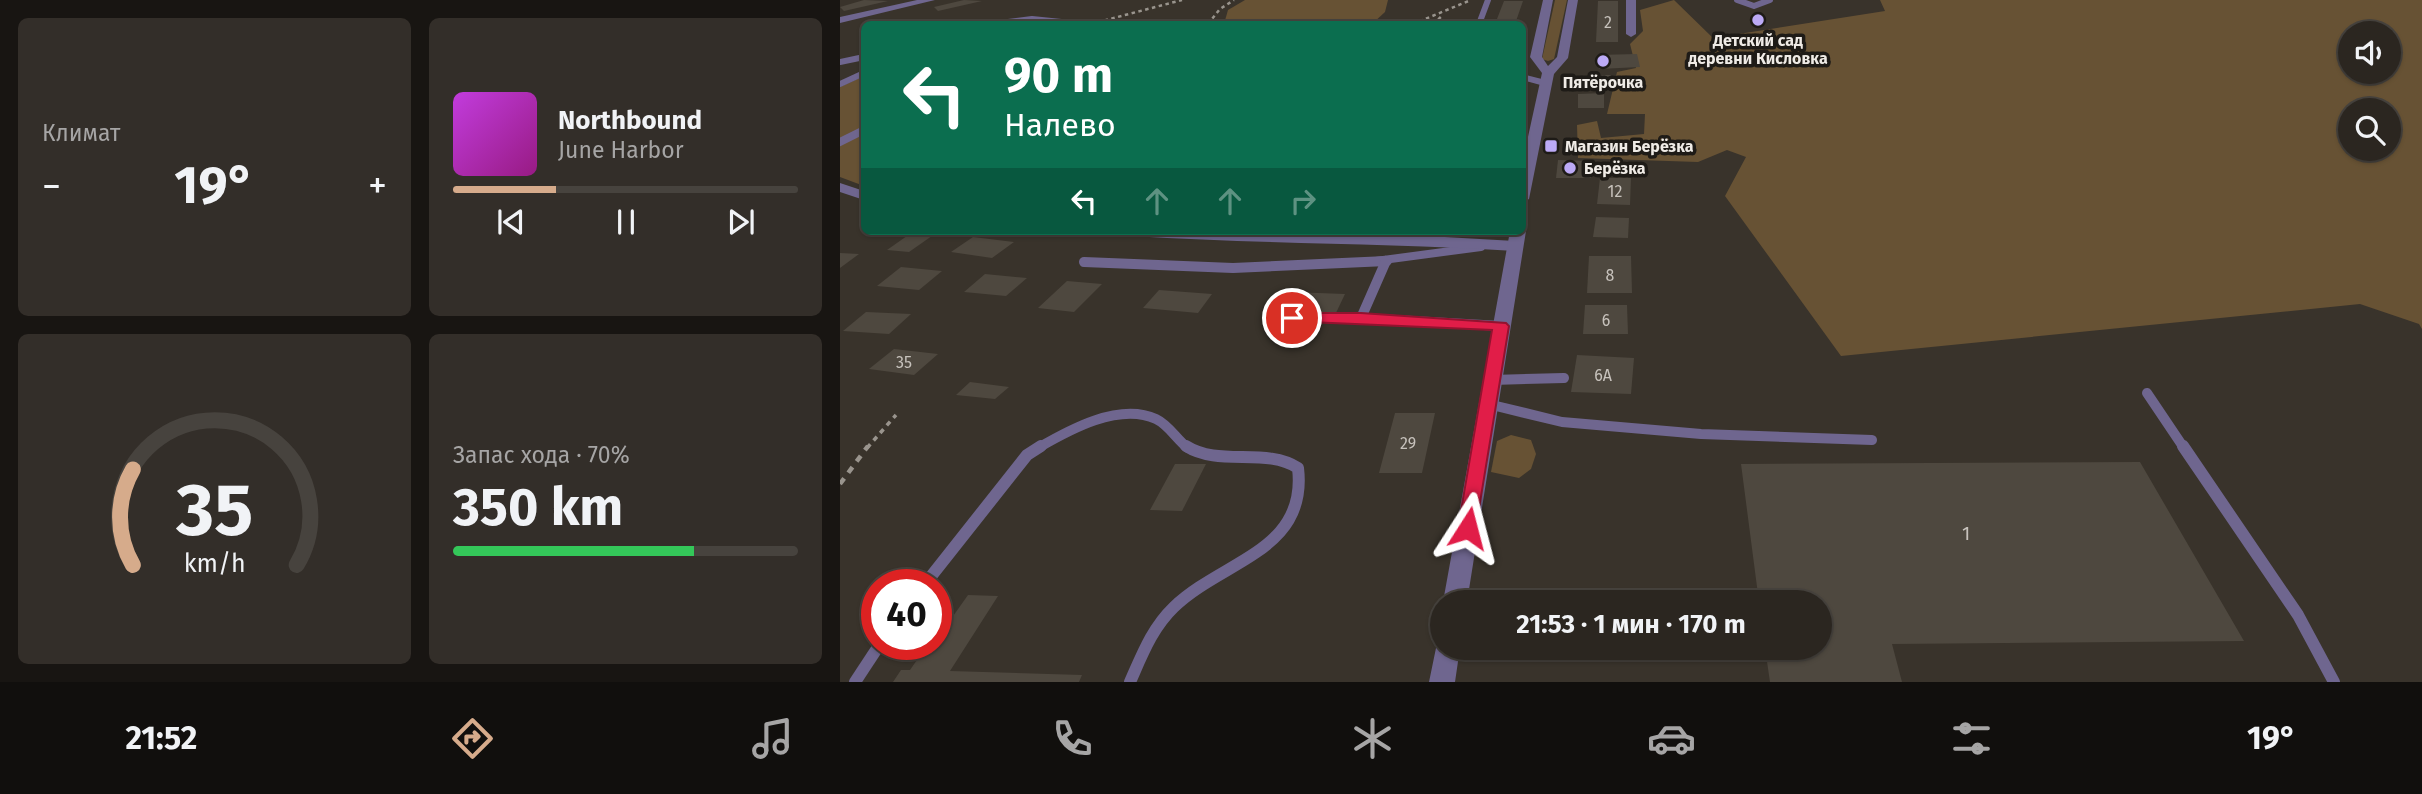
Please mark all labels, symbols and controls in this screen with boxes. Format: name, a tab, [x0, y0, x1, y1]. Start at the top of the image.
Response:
marker: Детский сад деревни Кисловка	[1750, 12, 1766, 28]
house number: 2	[1604, 13, 1612, 32]
map controls	[2338, 21, 2401, 161]
button: sound	[2338, 21, 2401, 84]
place label: Детский сад деревни Кисловка	[1688, 31, 1828, 68]
text: 90 m	[1004, 46, 1113, 105]
icon: left	[889, 49, 980, 140]
marker: Пятёрочка	[1595, 53, 1611, 69]
place label: Пятёрочка	[1563, 73, 1643, 92]
button: search	[2338, 98, 2401, 161]
text: Northbound	[558, 105, 702, 136]
text: Налево	[1004, 106, 1116, 144]
text: Климат	[42, 119, 120, 147]
text: June Harbor	[558, 136, 684, 164]
place label: Магазин Берёзка	[1565, 137, 1694, 156]
marker: Магазин Берёзка	[1543, 138, 1559, 154]
text: 19°	[174, 154, 255, 217]
place label: Берёзка	[1584, 159, 1646, 178]
marker: Берёзка	[1562, 160, 1578, 176]
text: −	[42, 163, 61, 209]
text: +	[368, 163, 387, 209]
icon: left	[1065, 182, 1103, 220]
icon: ahead	[1138, 182, 1176, 220]
icon: ahead	[1211, 182, 1249, 220]
icon: right	[1284, 182, 1322, 220]
house number: 12	[1608, 182, 1622, 201]
icon: previous	[492, 203, 530, 241]
icon: pause	[607, 203, 645, 241]
icon: next	[722, 203, 760, 241]
house number: 8	[1606, 266, 1615, 285]
pin	[1262, 288, 1322, 348]
icon: arrive	[1273, 299, 1311, 337]
house number: 6	[1602, 311, 1610, 330]
house number: 35	[896, 353, 912, 372]
house number: 6А	[1594, 366, 1613, 385]
house number: 29	[1400, 434, 1416, 453]
text: Запас хода · 70%	[453, 441, 630, 469]
text: 35	[175, 467, 253, 554]
text: 350 km	[453, 476, 623, 539]
position arrow	[1431, 491, 1505, 565]
house number: 1	[1962, 522, 1970, 545]
text: km/h	[184, 549, 245, 579]
speed limit sign: 40	[861, 569, 952, 660]
text: 21:53 · 1 мин · 170 m	[1516, 609, 1746, 640]
icon: directions	[448, 714, 497, 763]
icon: music	[748, 714, 797, 763]
icon: phone	[1048, 714, 1097, 763]
icon: climate	[1348, 714, 1397, 763]
icon: car	[1647, 714, 1696, 763]
icon: filters	[1947, 714, 1996, 763]
text: 21:52	[125, 719, 197, 757]
text: 19°	[2247, 719, 2297, 757]

